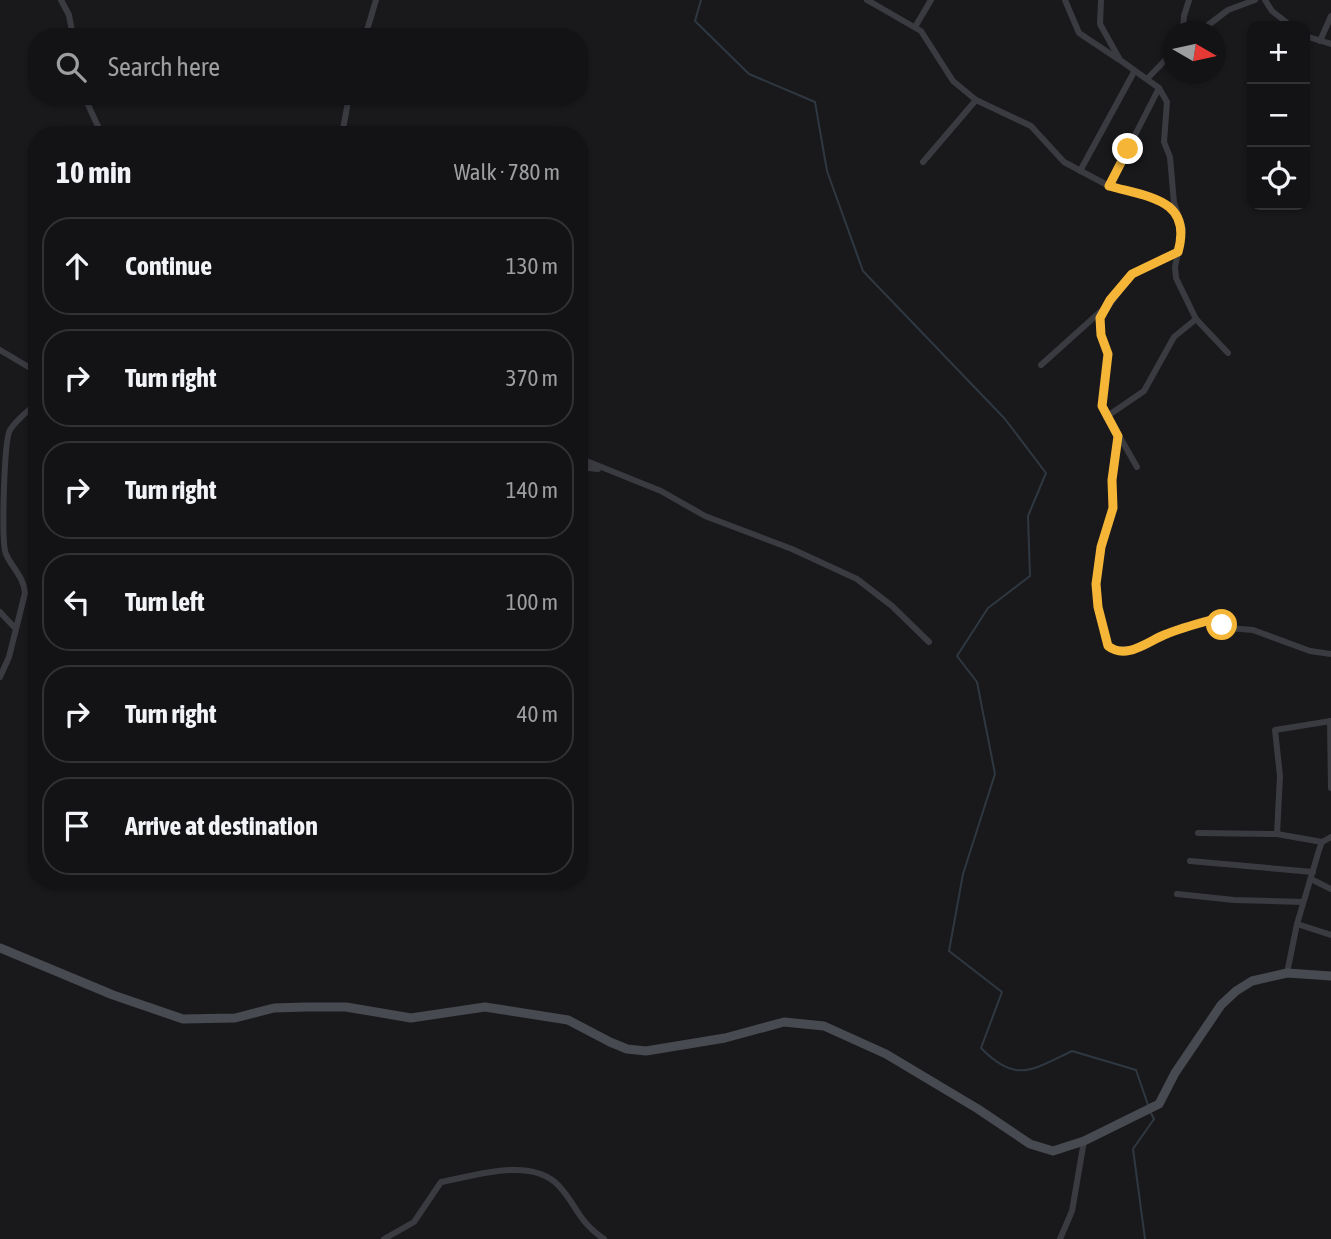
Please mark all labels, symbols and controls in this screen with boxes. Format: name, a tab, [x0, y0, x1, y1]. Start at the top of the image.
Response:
north arrow	[1163, 21, 1226, 84]
map controls	[1247, 21, 1310, 210]
button: +	[1247, 21, 1310, 84]
search box	[28, 28, 588, 105]
icon: search	[52, 48, 90, 86]
text: Search here	[108, 52, 220, 82]
button: −	[1247, 84, 1310, 147]
route end	[1112, 133, 1143, 164]
button: locate	[1247, 147, 1310, 210]
text: 10 min	[56, 155, 131, 189]
text: Walk · 780 m	[454, 159, 560, 185]
icon: ahead	[58, 247, 96, 285]
text: Continue	[125, 251, 212, 281]
text: 130 m	[506, 253, 558, 279]
icon: right	[58, 359, 96, 397]
text: Turn right	[125, 363, 216, 393]
text: 370 m	[506, 365, 558, 391]
icon: right	[58, 471, 96, 509]
text: Turn right	[125, 475, 216, 505]
text: 140 m	[506, 477, 558, 503]
icon: left	[58, 583, 96, 621]
text: Turn left	[125, 587, 205, 617]
text: 100 m	[506, 589, 558, 615]
route start	[1206, 609, 1237, 640]
icon: right	[58, 695, 96, 733]
text: Turn right	[125, 699, 216, 729]
text: 40 m	[517, 701, 558, 727]
icon: arrive	[58, 807, 96, 845]
text: Arrive at destination	[125, 811, 318, 841]

